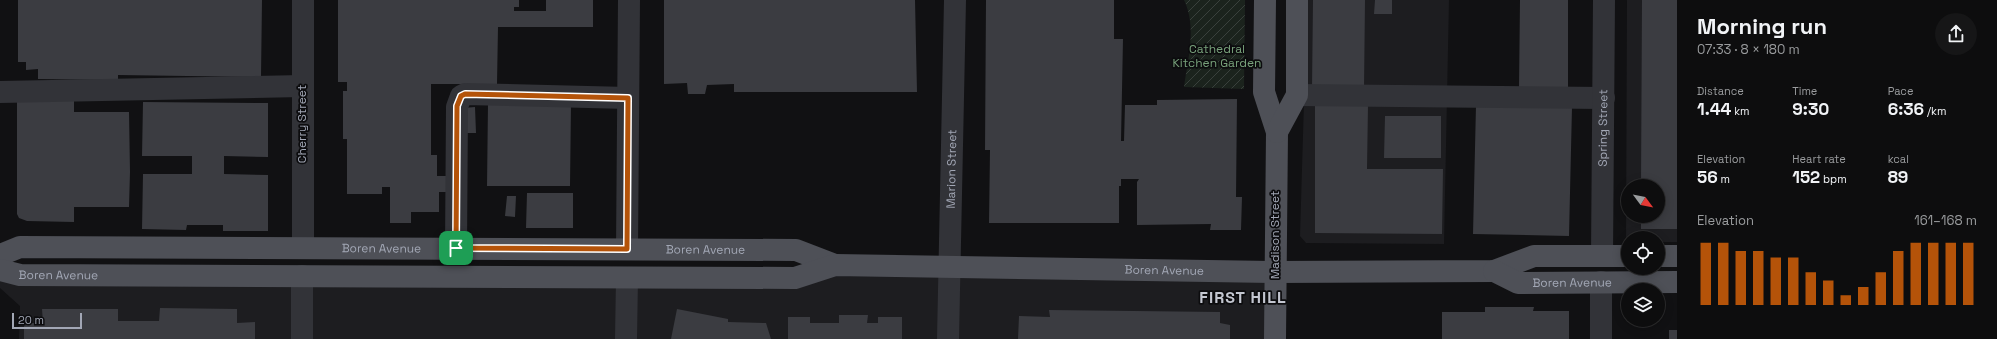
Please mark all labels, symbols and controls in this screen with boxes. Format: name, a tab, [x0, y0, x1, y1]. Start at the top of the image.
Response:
text: Morning run	[1697, 12, 1827, 40]
button: share	[1935, 13, 1977, 55]
park label: Cathedral Kitchen Garden	[1173, 41, 1261, 71]
text: 07:33 · 8 × 180 m	[1697, 41, 1800, 58]
text: Distance	[1697, 84, 1744, 98]
text: Time	[1792, 84, 1817, 98]
text: Pace	[1888, 84, 1913, 98]
street label: Cherry Street	[294, 85, 310, 163]
street label: Spring Street	[1595, 89, 1611, 167]
text: 1.44	[1697, 98, 1731, 120]
text: 9:30	[1792, 98, 1829, 120]
text: 6:36	[1888, 98, 1924, 120]
text: km	[1731, 104, 1750, 118]
text: /km	[1924, 104, 1946, 118]
street label: Marion Street	[943, 129, 960, 209]
text: Elevation	[1697, 152, 1745, 166]
text: Heart rate	[1792, 152, 1846, 166]
text: kcal	[1888, 152, 1909, 166]
text: 56	[1697, 166, 1718, 188]
text: 152	[1792, 166, 1820, 188]
text: 89	[1888, 166, 1908, 188]
text: m	[1718, 172, 1730, 186]
text: bpm	[1820, 172, 1847, 186]
north arrow	[1621, 179, 1665, 223]
map controls	[1621, 179, 1665, 327]
street label: Madison Street	[1267, 191, 1283, 279]
text: Elevation	[1697, 212, 1754, 229]
text: 161–168 m	[1914, 212, 1977, 229]
pin	[439, 231, 473, 265]
button: locate	[1621, 231, 1665, 275]
icon: arrive	[445, 237, 467, 259]
street label: Boren Avenue	[342, 240, 421, 257]
street label: Boren Avenue	[666, 241, 745, 258]
street label: Boren Avenue	[1124, 262, 1204, 279]
street label: Boren Avenue	[19, 267, 98, 283]
street label: Boren Avenue	[1532, 274, 1612, 291]
button: layers	[1621, 283, 1665, 327]
district label: FIRST HILL	[1199, 287, 1287, 308]
scale bar	[12, 311, 82, 330]
text: 20 m	[18, 313, 44, 327]

